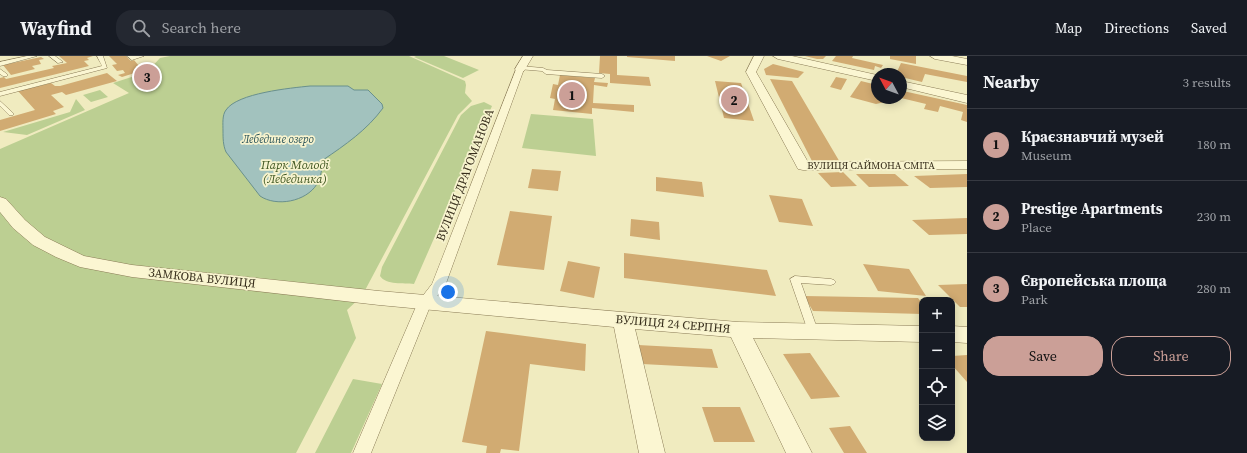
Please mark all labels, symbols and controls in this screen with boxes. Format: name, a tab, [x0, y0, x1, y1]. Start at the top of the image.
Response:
search box	[116, 10, 396, 46]
text: Wayfind	[20, 15, 92, 41]
icon: search	[130, 17, 152, 39]
text: Search here	[162, 17, 241, 38]
text: Map	[1055, 18, 1082, 38]
text: Directions	[1104, 18, 1169, 38]
text: Saved	[1191, 18, 1227, 38]
pin: 3	[134, 62, 160, 92]
north arrow	[871, 68, 907, 104]
text: Nearby	[983, 70, 1039, 94]
text: 3 results	[1183, 74, 1231, 91]
pin: 1	[559, 80, 585, 110]
pin: 2	[721, 85, 747, 115]
street label: ВУЛИЦЯ ДРАГОМАНОВА	[432, 106, 498, 243]
text: Краєзнавчий музей	[1021, 126, 1164, 147]
water label: Лебедине озеро	[241, 132, 314, 147]
text: 1	[992, 136, 1000, 153]
text: 180 m	[1197, 136, 1231, 153]
text: Museum	[1021, 147, 1072, 164]
park label: Парк Молоді (Лебединка)	[260, 157, 329, 187]
street label: ВУЛИЦЯ САЙМОНА СМІТА	[807, 159, 935, 172]
text: Prestige Apartments	[1021, 198, 1163, 219]
text: 2	[992, 208, 1000, 225]
text: 230 m	[1197, 208, 1231, 225]
text: Place	[1021, 219, 1052, 236]
street label: ЗАМКОВА ВУЛИЦЯ	[148, 264, 257, 292]
text: Європейська площа	[1021, 270, 1167, 291]
text: 3	[992, 280, 1000, 297]
text: 280 m	[1197, 280, 1231, 297]
your location	[438, 282, 458, 302]
text: Park	[1021, 291, 1048, 308]
map controls	[919, 297, 955, 441]
button: +	[919, 297, 955, 333]
street label: ВУЛИЦЯ 24 СЕРПНЯ	[615, 311, 731, 337]
button: −	[919, 333, 955, 369]
button: Save	[983, 336, 1103, 376]
button: Share	[1111, 336, 1231, 376]
button: locate	[919, 369, 955, 405]
button: layers	[919, 405, 955, 441]

